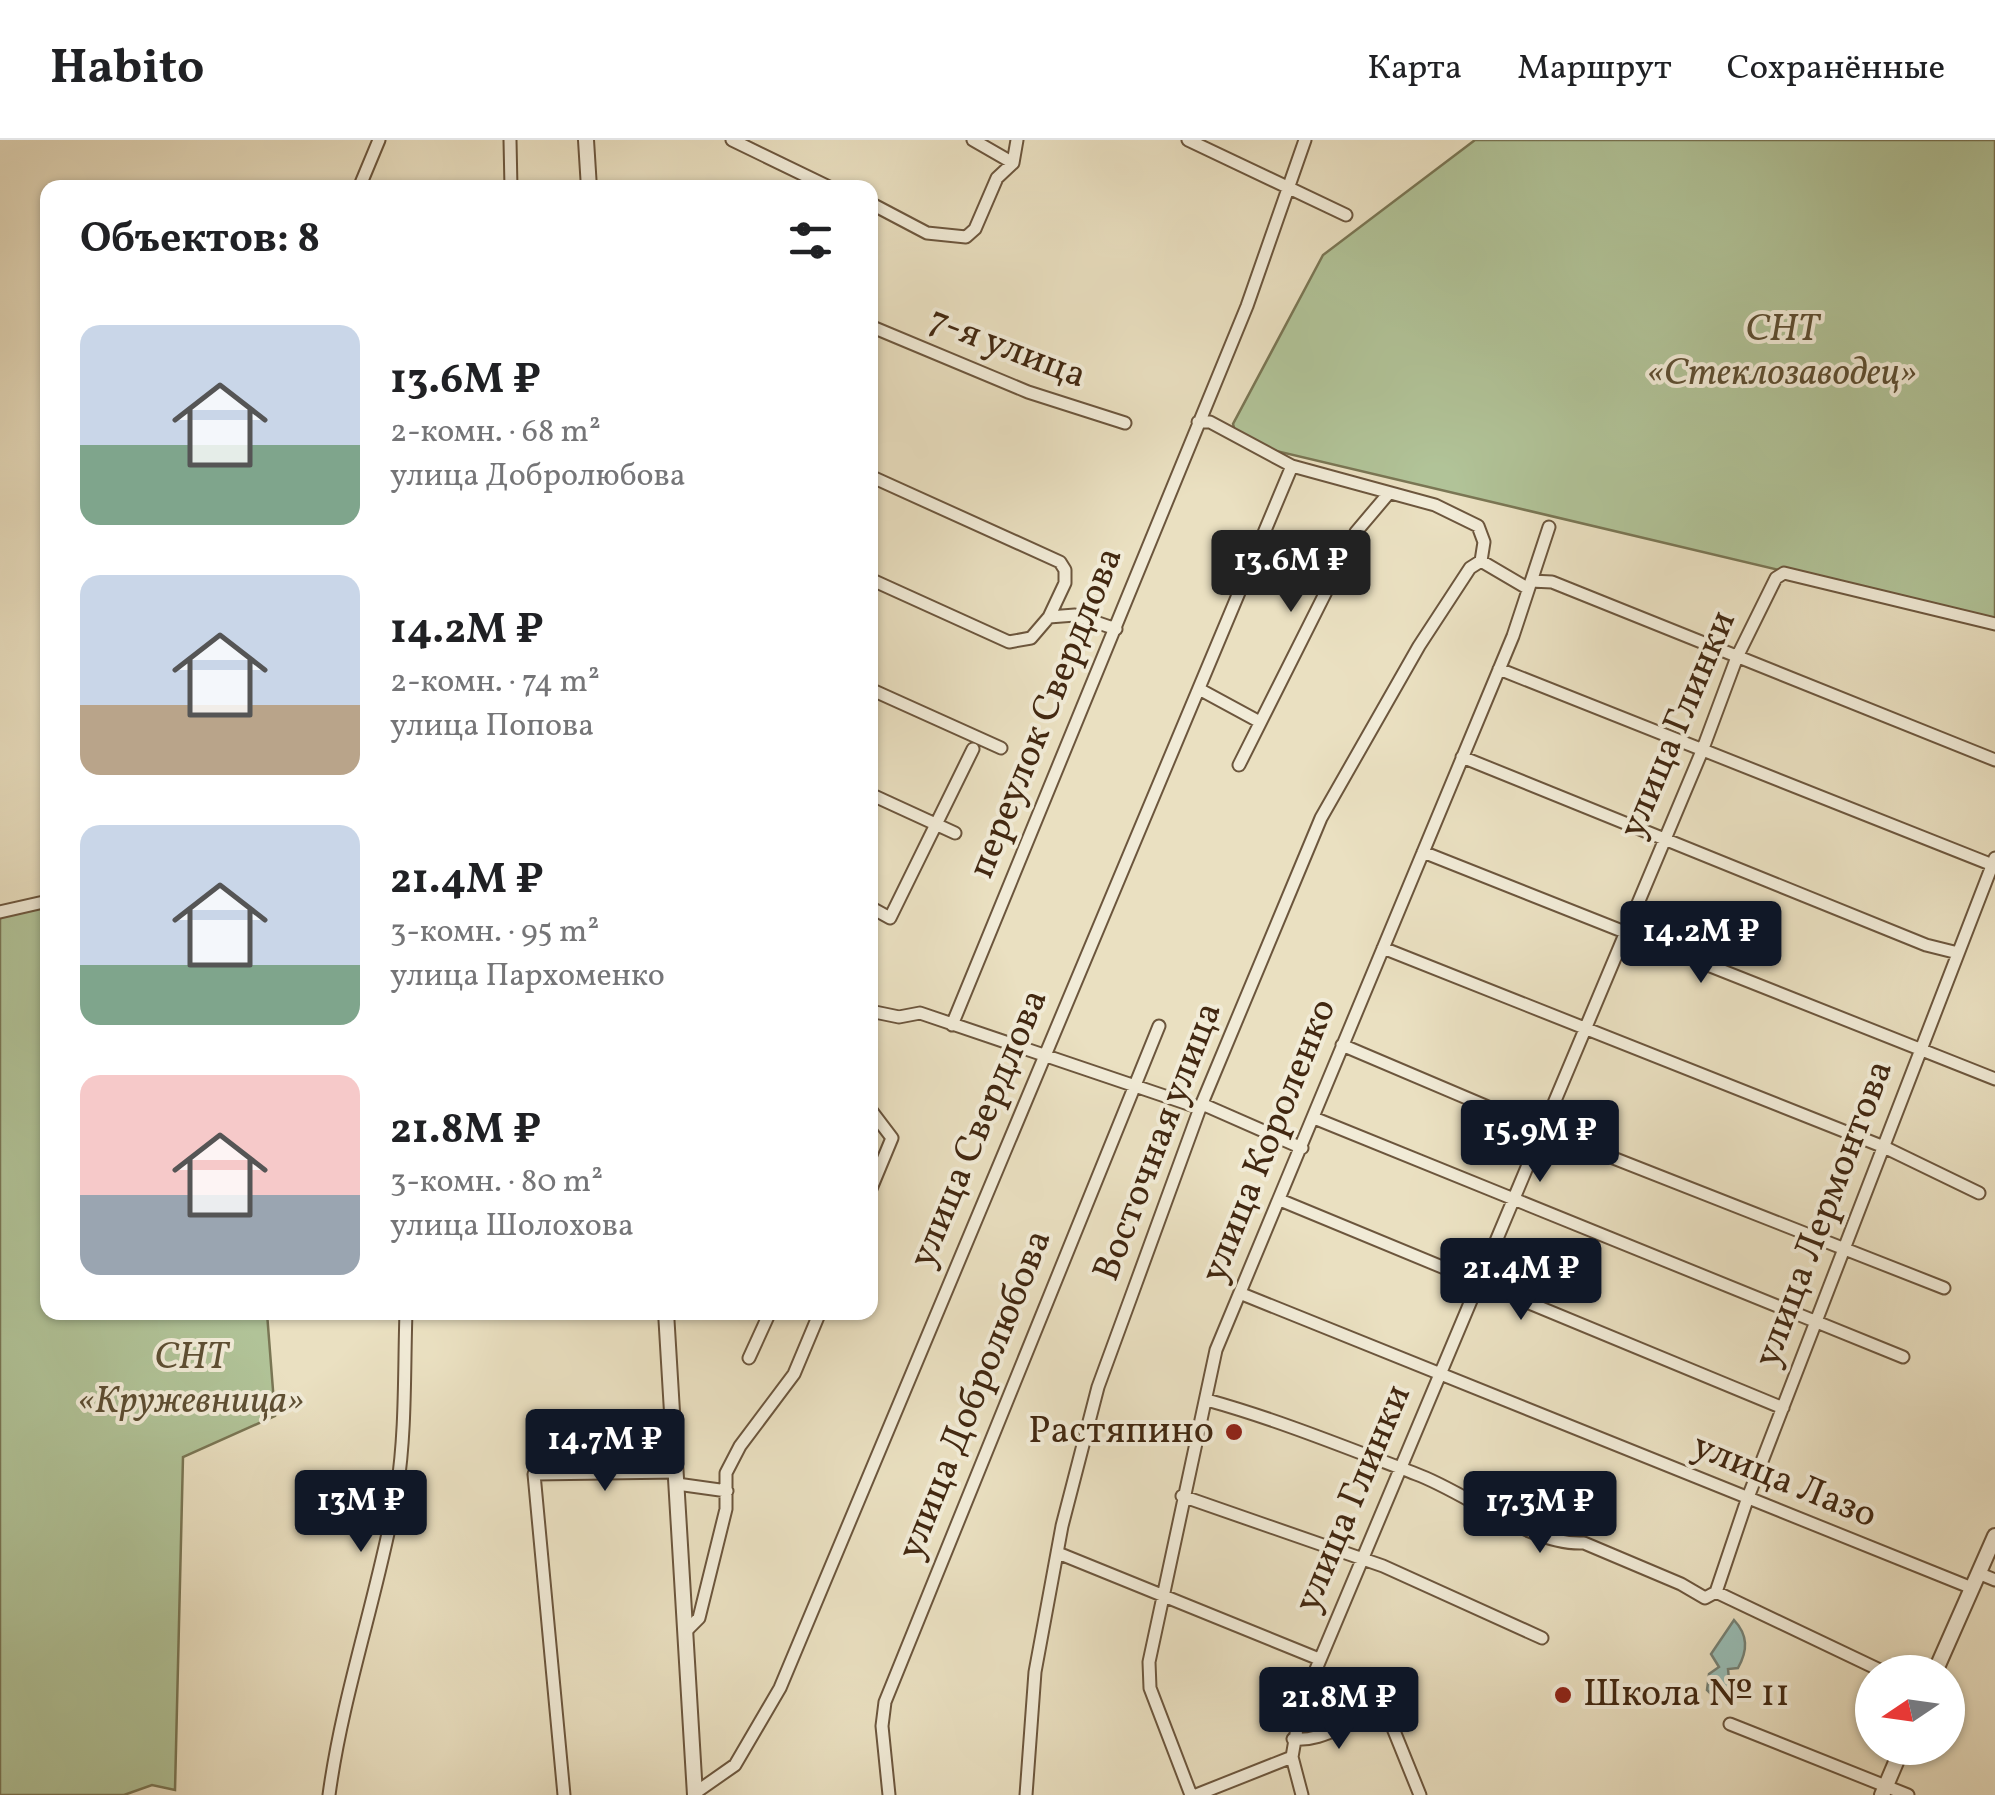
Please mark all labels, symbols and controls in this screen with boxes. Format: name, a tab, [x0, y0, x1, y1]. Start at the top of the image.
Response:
text: Habito	[50, 36, 204, 103]
text: Карта	[1367, 45, 1462, 93]
text: Маршрут	[1517, 45, 1672, 93]
text: Сохранённые	[1727, 45, 1945, 93]
text: Объектов: 8	[80, 211, 320, 270]
icon: filters	[783, 213, 838, 268]
street label: 7-я улица	[921, 295, 1093, 403]
park label: СНТ «Стеклозаводец»	[1647, 304, 1917, 401]
text: 13.6M ₽	[390, 352, 541, 411]
icon: home	[160, 365, 280, 485]
text: 2-комн. · 68 m²	[390, 411, 601, 455]
text: улица Добролюбова	[390, 455, 686, 499]
pin: 13.6M ₽	[1199, 530, 1383, 615]
street label: переулок Свердлова	[956, 540, 1138, 886]
text: 13.6M ₽	[1233, 540, 1349, 584]
text: 14.2M ₽	[390, 602, 544, 661]
street label: улица Глинки	[1607, 603, 1751, 847]
icon: home	[160, 615, 280, 735]
text: 2-комн. · 74 m²	[390, 661, 600, 705]
text: улица Попова	[390, 705, 594, 749]
text: 21.4M ₽	[390, 852, 544, 911]
icon: home	[160, 865, 280, 985]
pin: 14.2M ₽	[1609, 901, 1793, 986]
text: 3-комн. · 95 m²	[390, 911, 599, 955]
text: 14.2M ₽	[1642, 911, 1760, 955]
text: улица Пархоменко	[390, 955, 665, 999]
street label: улица Свердлова	[897, 982, 1063, 1276]
street label: улица Короленко	[1189, 991, 1351, 1291]
street label: Восточная улица	[1081, 995, 1237, 1289]
street label: улица Лермонтова	[1742, 1053, 1908, 1375]
pin: 15.9M ₽	[1448, 1100, 1632, 1185]
text: 21.8M ₽	[390, 1102, 541, 1161]
text: 15.9M ₽	[1483, 1110, 1597, 1154]
icon: home	[160, 1115, 280, 1235]
text: 3-комн. · 80 m²	[390, 1161, 603, 1205]
text: улица Шолохова	[390, 1205, 634, 1249]
street label: улица Добролюбова	[886, 1222, 1066, 1568]
pin: 21.4M ₽	[1429, 1238, 1613, 1323]
text: 21.4M ₽	[1462, 1248, 1580, 1292]
park label: СНТ «Кружевница»	[78, 1332, 304, 1429]
street label: улица Глинки	[1282, 1377, 1426, 1621]
place label: Растяпино	[1028, 1406, 1214, 1459]
pin: 14.7M ₽	[513, 1409, 697, 1494]
text: 14.7M ₽	[548, 1419, 662, 1463]
marker: Растяпино	[1223, 1421, 1245, 1443]
street label: улица Лазо	[1684, 1421, 1884, 1543]
pin: 13M ₽	[291, 1470, 431, 1555]
pin: 17.3M ₽	[1448, 1471, 1632, 1556]
text: 13M ₽	[317, 1480, 405, 1524]
text: 17.3M ₽	[1485, 1481, 1595, 1525]
north arrow	[1855, 1655, 1965, 1765]
map controls	[1855, 1655, 1965, 1765]
pin: 21.8M ₽	[1247, 1667, 1431, 1752]
place label: Школа № 11	[1583, 1669, 1790, 1722]
text: 21.8M ₽	[1281, 1677, 1397, 1721]
marker: Школа № 11	[1552, 1684, 1574, 1706]

